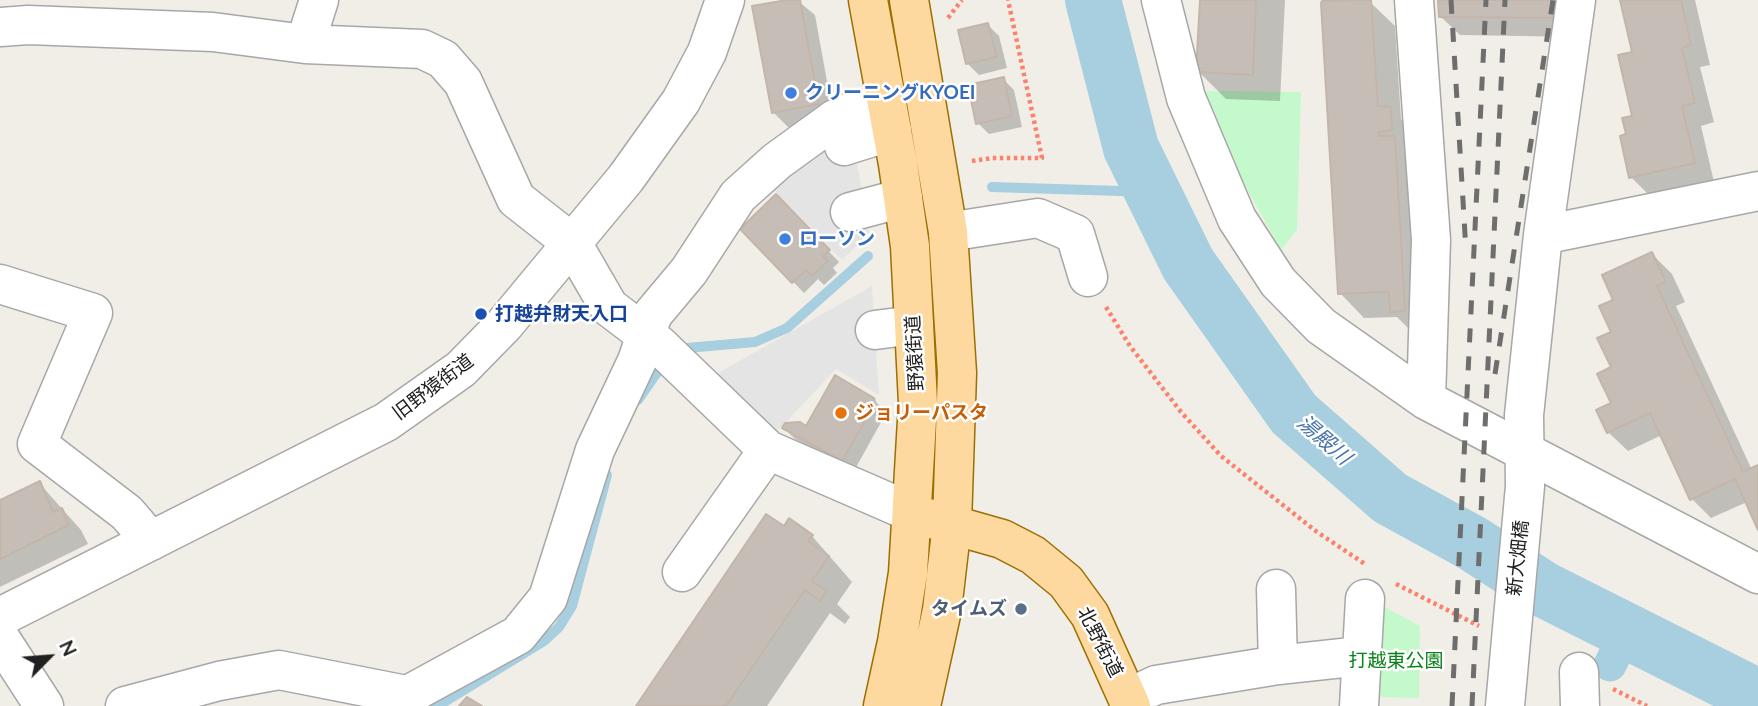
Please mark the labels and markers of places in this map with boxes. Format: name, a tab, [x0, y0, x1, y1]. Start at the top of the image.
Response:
place label: クリーニングKYOEI	[805, 82, 975, 104]
marker: クリーニングKYOEI	[783, 85, 799, 101]
place label: ローソン	[799, 228, 875, 250]
marker: ローソン	[777, 231, 793, 247]
place label: 打越弁財天入口	[495, 303, 628, 325]
marker: 打越弁財天入口	[473, 306, 489, 322]
place label: ジョリーパスタ	[855, 402, 988, 424]
marker: ジョリーパスタ	[833, 405, 849, 421]
place label: タイムズ	[931, 598, 1007, 620]
marker: タイムズ	[1013, 601, 1029, 617]

